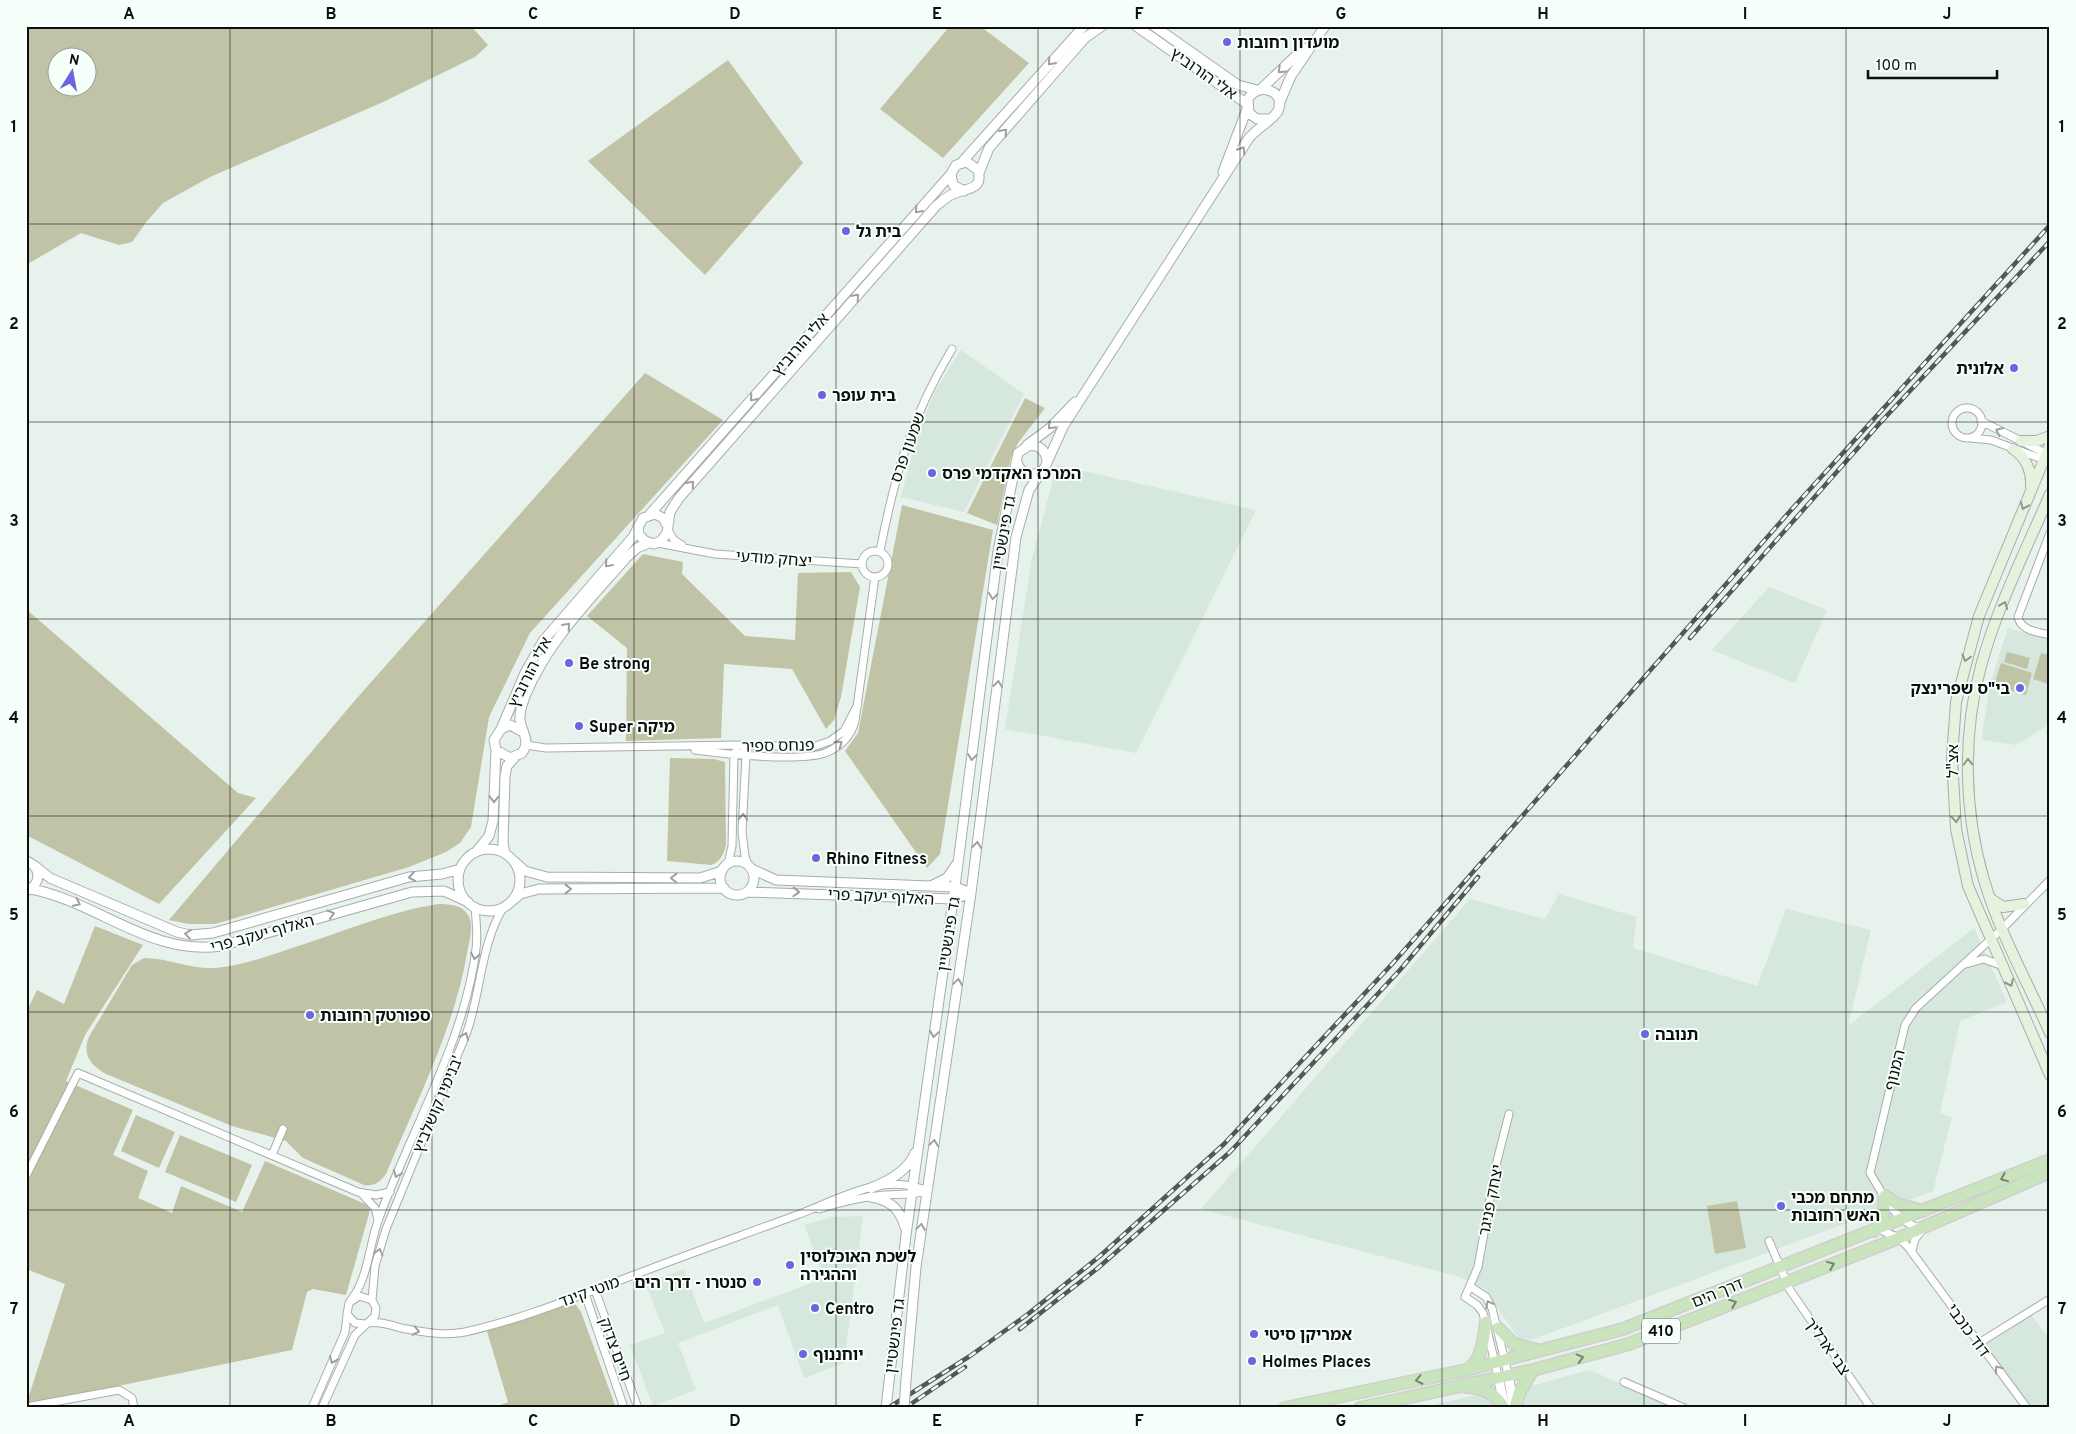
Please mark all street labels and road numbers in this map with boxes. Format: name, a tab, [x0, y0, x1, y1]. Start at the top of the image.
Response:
street label: אלי הורוביץ	[1166, 44, 1240, 105]
street label: אלי הורוביץ	[769, 310, 834, 381]
street label: שמעון פרס	[887, 410, 931, 486]
street label: גד פינשטיין	[989, 495, 1021, 572]
street label: יצחק מודעי	[735, 547, 813, 573]
street label: אלי הורוביץ	[504, 634, 557, 712]
street label: פנחס ספיר	[741, 736, 815, 758]
street label: אצ"ל	[1944, 744, 1964, 778]
street label: האלוף יעקב פרי	[827, 885, 935, 911]
street label: גד פינשטיין	[934, 896, 966, 973]
street label: האלוף יעקב פרי	[208, 911, 317, 958]
street label: המנוף	[1881, 1048, 1911, 1093]
street label: בנימין קושלביץ'	[409, 1053, 468, 1157]
street label: יצחק פניגר	[1475, 1163, 1509, 1238]
street label: מוטי קינד	[557, 1273, 623, 1313]
street label: דרך הים	[1689, 1274, 1747, 1313]
street label: גד פינשטיין	[881, 1298, 910, 1375]
street label: דוד כוכבי	[1941, 1301, 1994, 1362]
street label: צבי ארליך	[1799, 1314, 1854, 1380]
street label: חיים צדוק	[593, 1315, 635, 1384]
road number: 410	[1642, 1318, 1680, 1344]

